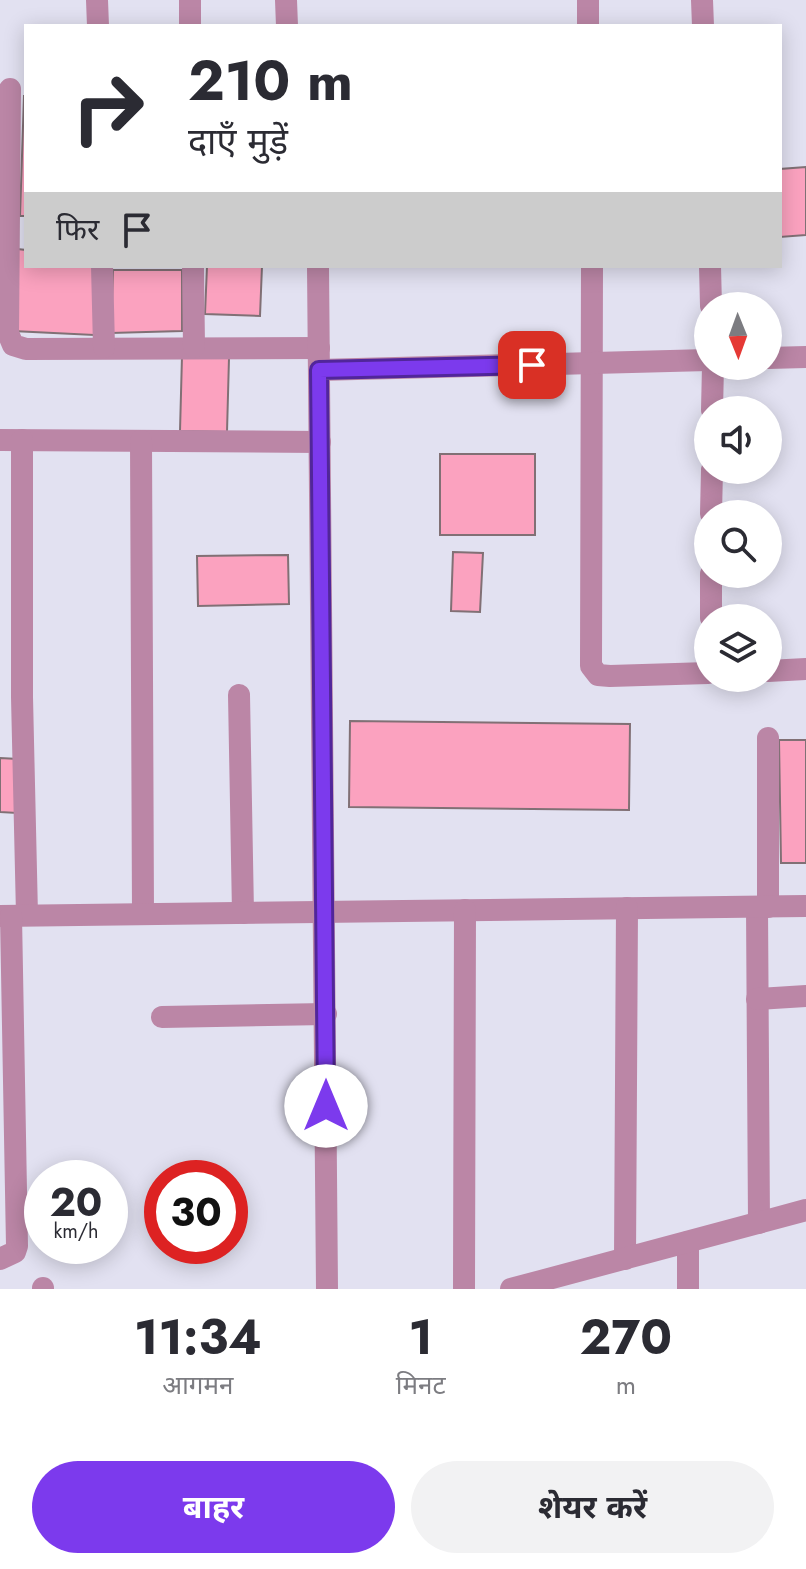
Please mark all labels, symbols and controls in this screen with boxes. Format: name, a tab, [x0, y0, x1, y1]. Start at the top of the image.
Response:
text: 210 m	[188, 40, 353, 121]
icon: right	[56, 56, 160, 160]
text: दाएँ मुड़ें	[188, 115, 288, 167]
text: फिर	[56, 208, 99, 251]
icon: arrive	[115, 208, 159, 252]
north arrow	[694, 292, 782, 380]
map controls	[694, 292, 782, 692]
pin	[498, 331, 566, 399]
icon: arrive	[510, 343, 554, 387]
button: sound	[694, 396, 782, 484]
button: search	[694, 500, 782, 588]
button: layers	[694, 604, 782, 692]
position arrow	[284, 1064, 368, 1148]
speed limit sign: 30	[144, 1160, 248, 1264]
text: 20	[50, 1173, 102, 1231]
text: km/h	[53, 1217, 99, 1246]
text: 11:34	[134, 1303, 262, 1372]
text: 1	[408, 1303, 433, 1372]
text: 270	[580, 1303, 672, 1372]
text: आगमन	[162, 1366, 234, 1404]
text: मिनट	[396, 1366, 446, 1404]
text: m	[616, 1366, 636, 1404]
button: बाहर	[32, 1461, 395, 1553]
button: शेयर करें	[411, 1461, 774, 1553]

